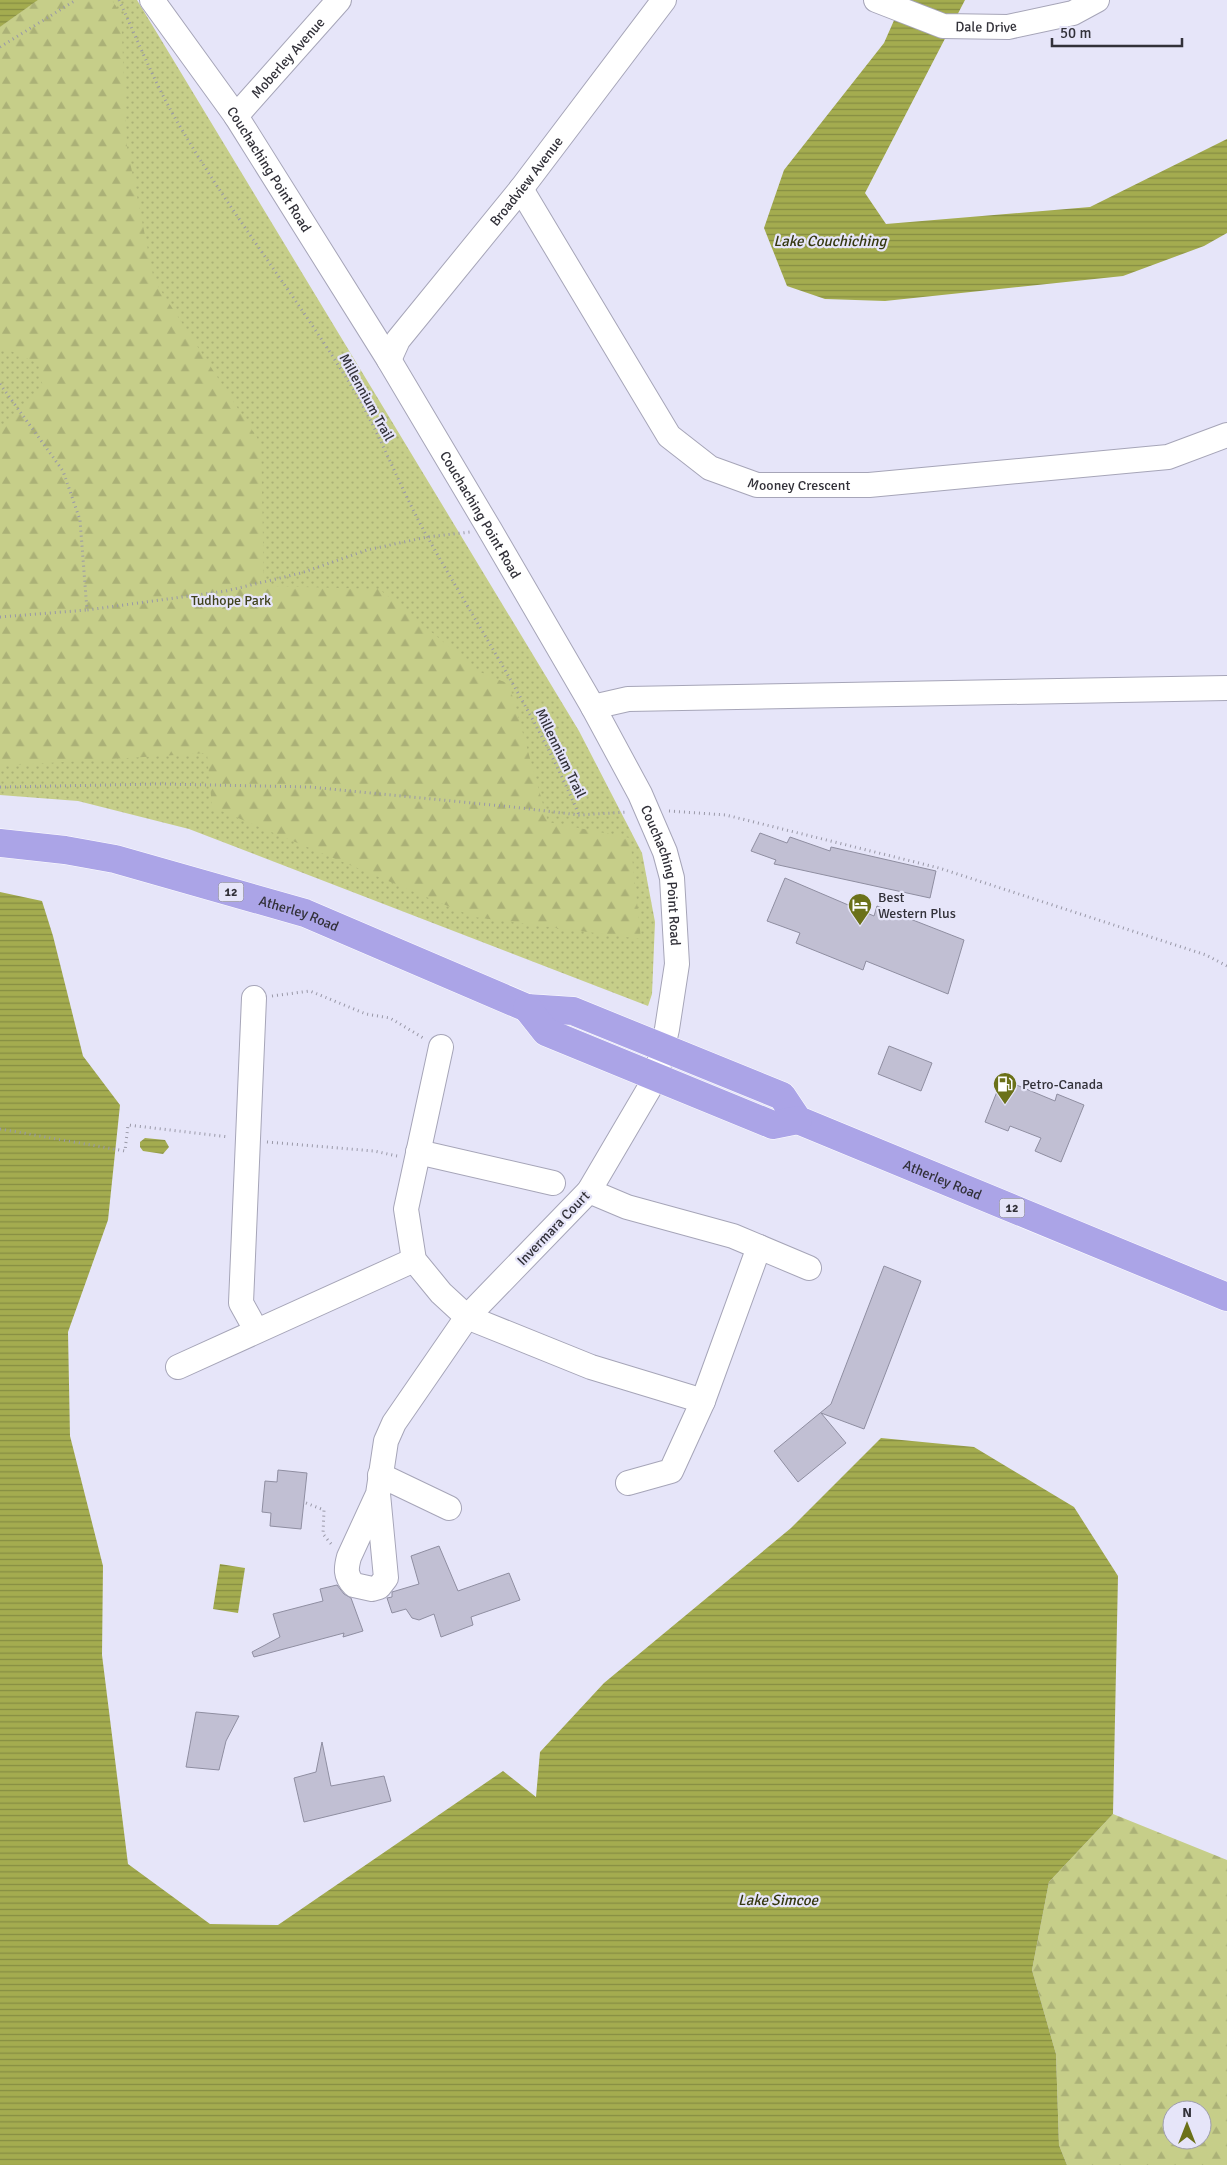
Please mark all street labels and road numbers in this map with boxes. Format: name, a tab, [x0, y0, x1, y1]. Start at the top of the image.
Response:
street label: Moberley Avenue	[248, 14, 329, 102]
street label: Dale Drive	[955, 17, 1019, 36]
street label: Couchaching Point Road	[223, 103, 315, 235]
street label: Broadview Avenue	[486, 133, 567, 230]
street label: Millennium Trail	[336, 351, 398, 444]
street label: Couchaching Point Road	[436, 448, 524, 582]
street label: Mooney Crescent	[745, 474, 850, 494]
street label: Millennium Trail	[532, 706, 590, 801]
street label: Couchaching Point Road	[637, 803, 684, 946]
road number: 12	[218, 882, 244, 902]
street label: Atherley Road	[257, 892, 341, 935]
street label: Atherley Road	[900, 1156, 984, 1204]
street label: Invermara Court	[514, 1187, 593, 1269]
road number: 12	[1000, 1198, 1024, 1218]

